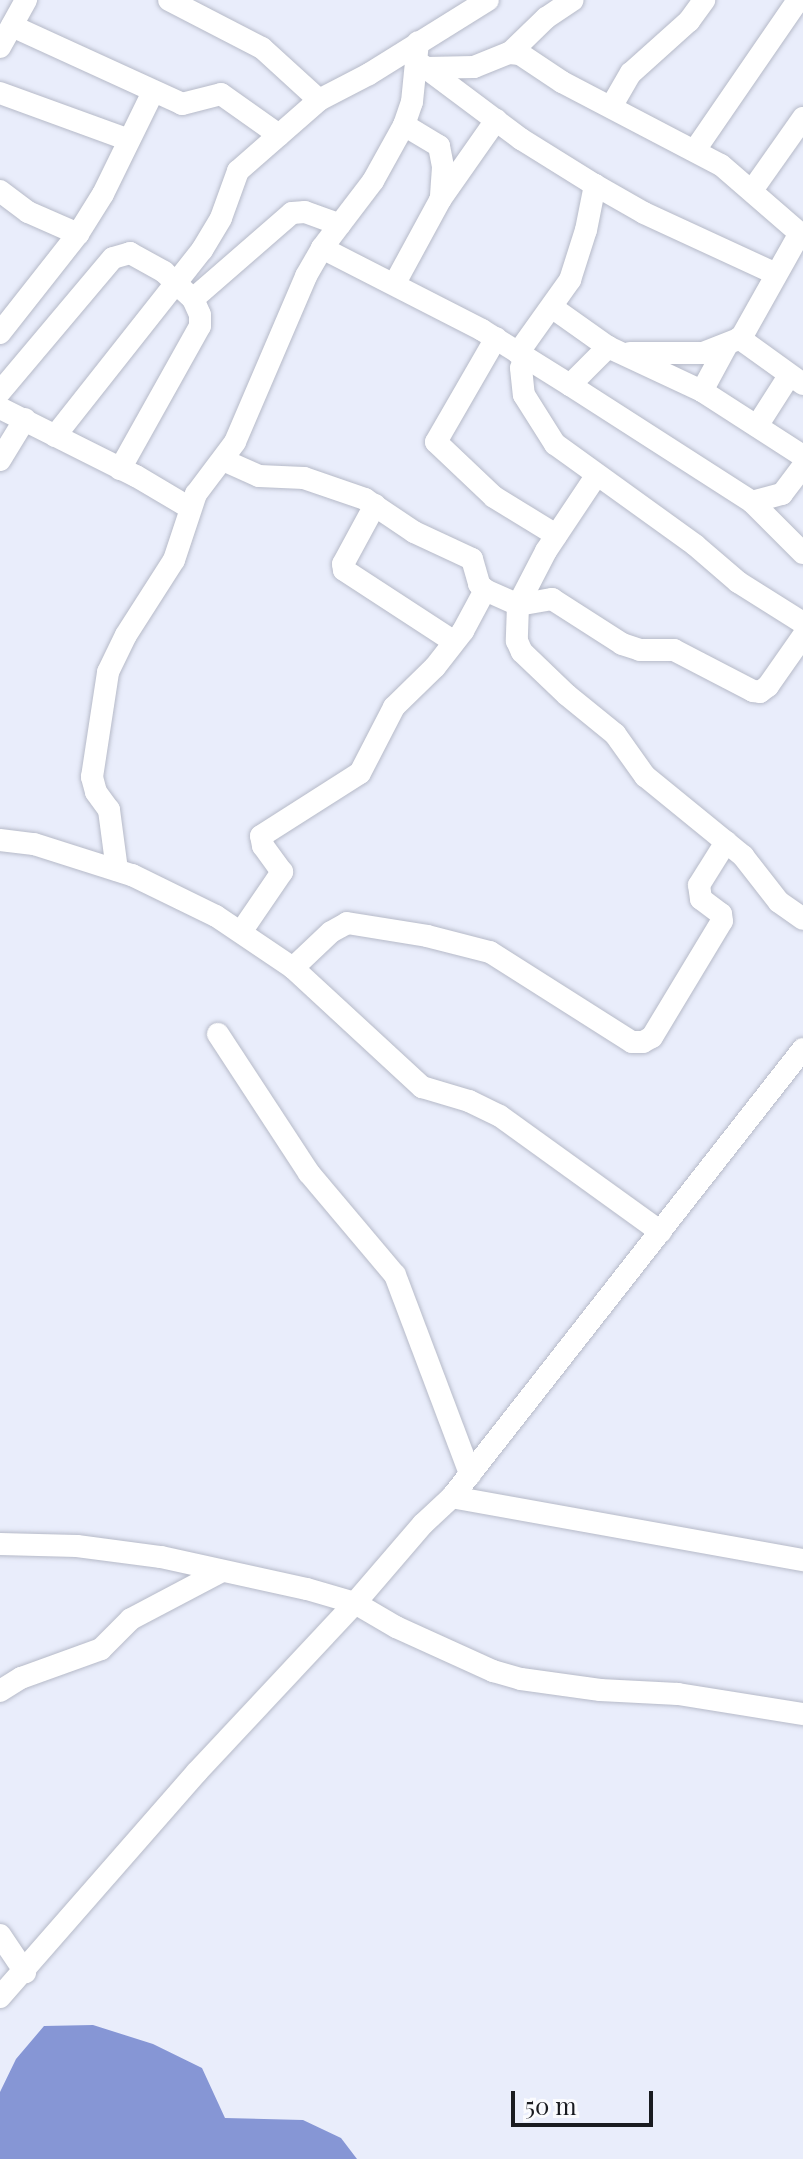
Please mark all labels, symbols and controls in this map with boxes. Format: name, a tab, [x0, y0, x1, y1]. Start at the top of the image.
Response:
scale bar	[515, 2075, 657, 2125]
text: 50 m	[525, 2089, 577, 2121]

